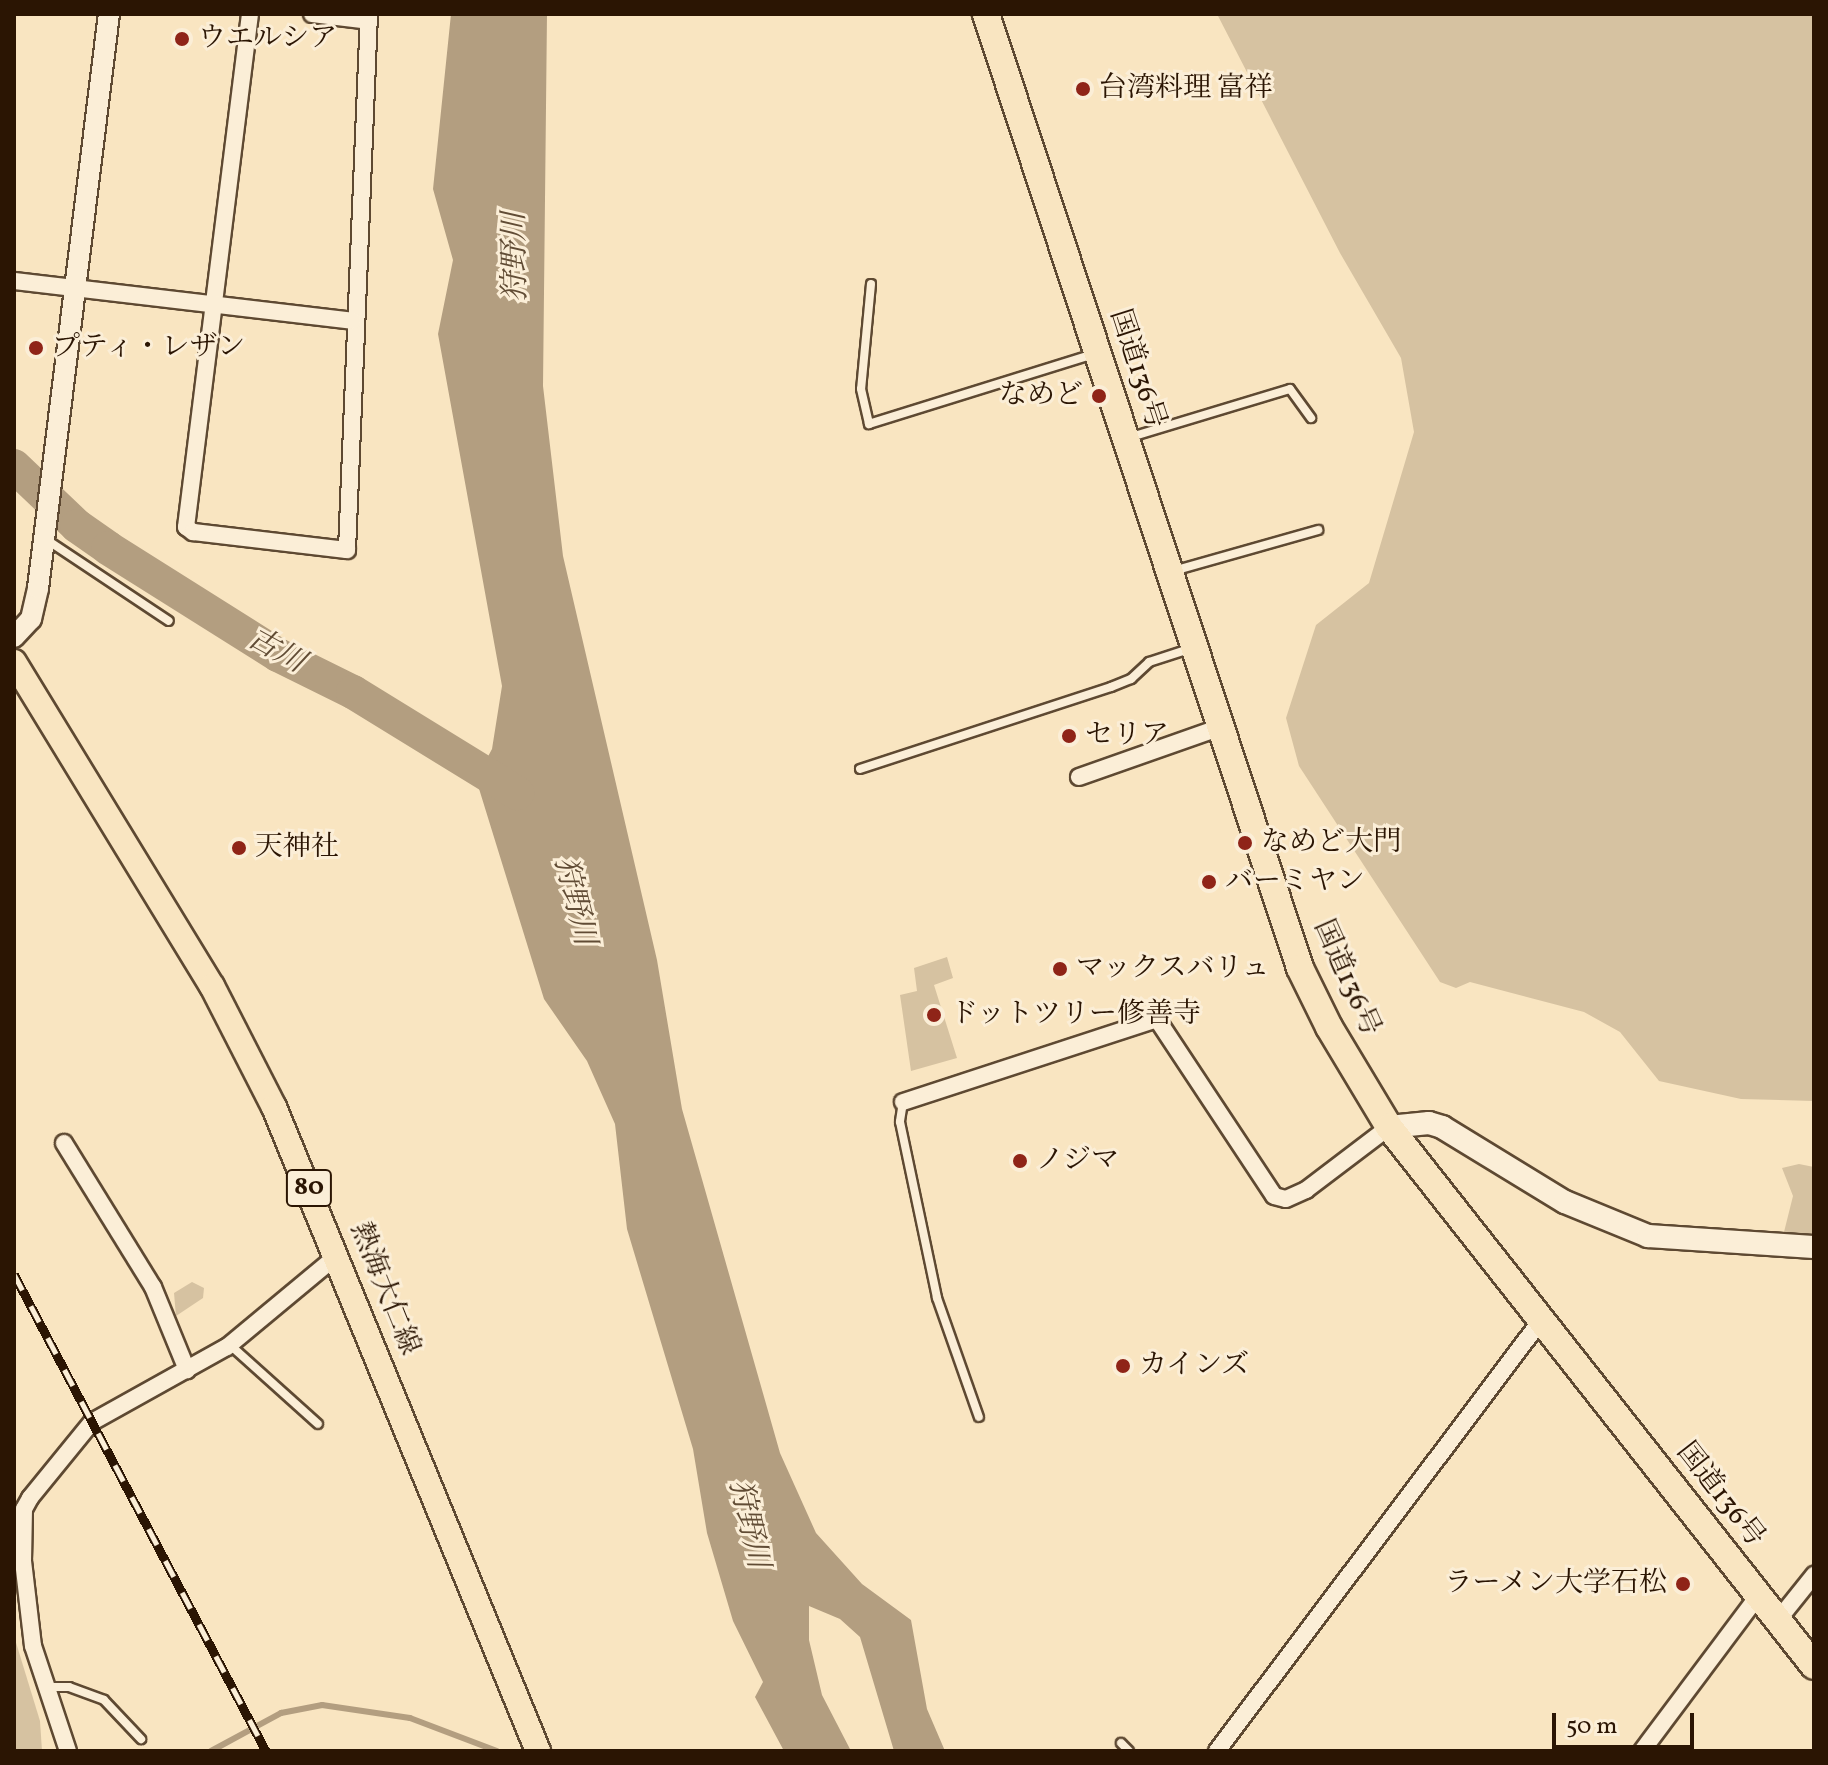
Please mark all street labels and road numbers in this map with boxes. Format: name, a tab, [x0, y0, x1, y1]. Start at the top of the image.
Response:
street label: 国道136号	[1102, 305, 1172, 433]
street label: 国道136号	[1306, 915, 1386, 1041]
road number: 80	[285, 1166, 333, 1210]
street label: 熱海大仁線	[342, 1218, 426, 1360]
street label: 国道136号	[1669, 1436, 1771, 1554]

